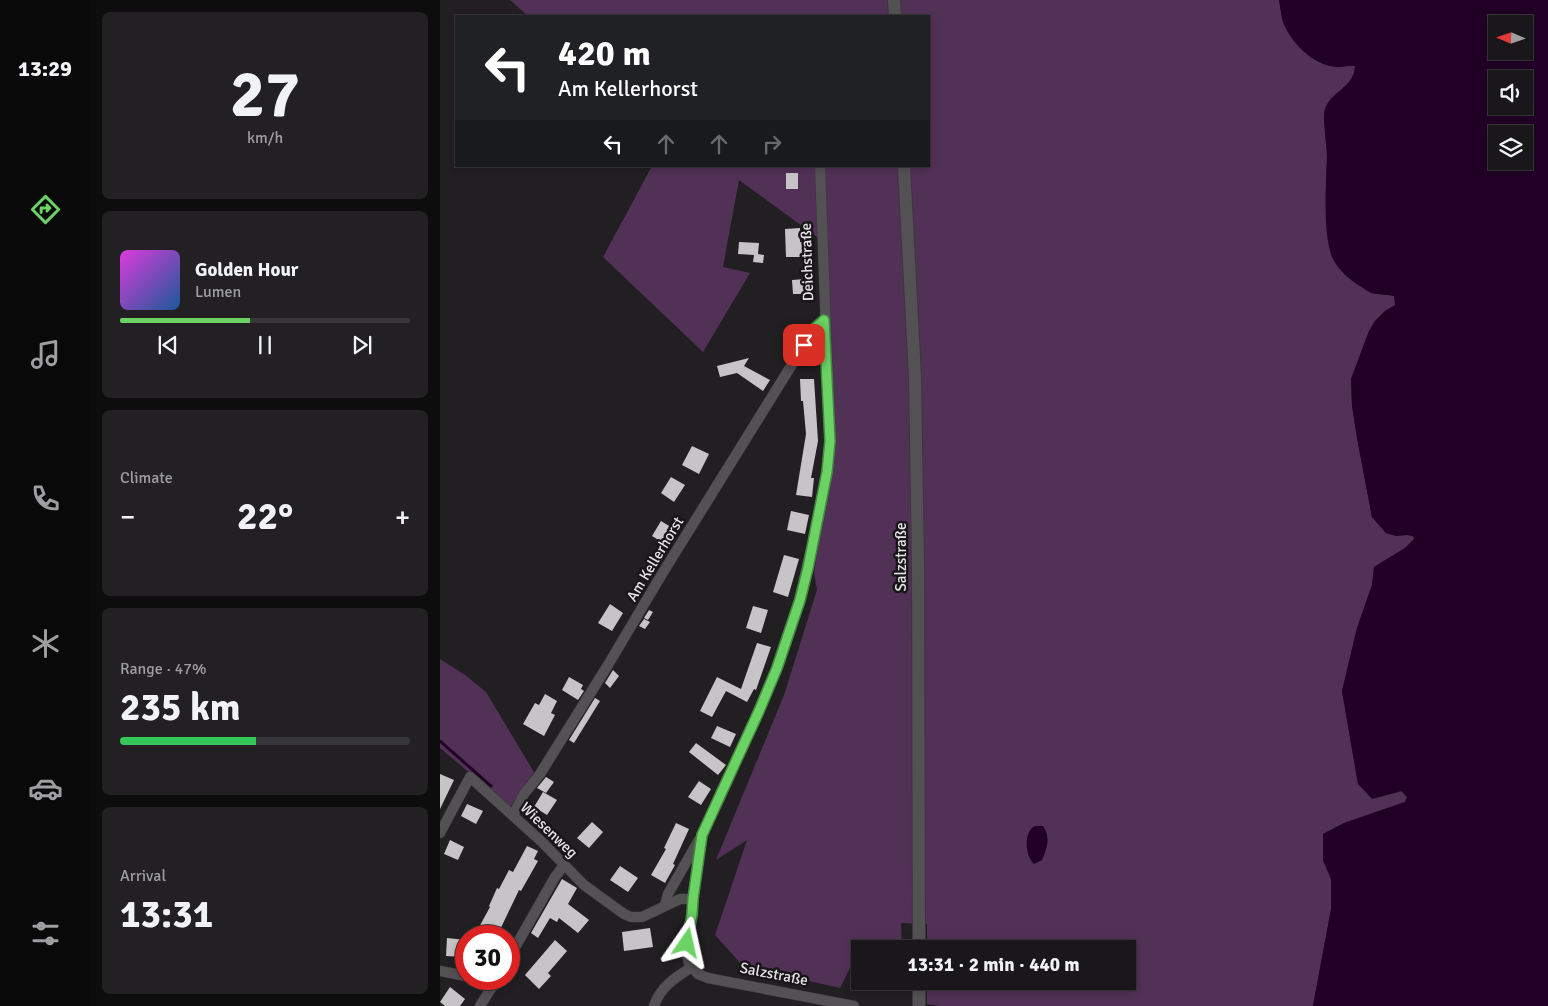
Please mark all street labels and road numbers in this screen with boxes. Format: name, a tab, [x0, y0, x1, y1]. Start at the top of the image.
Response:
street label: Deichstraße	[797, 223, 817, 301]
street label: Am Kellerhorst	[623, 513, 687, 605]
street label: Salzstraße	[892, 522, 910, 592]
street label: Wiesenweg	[517, 798, 581, 862]
street label: Salzstraße	[738, 959, 810, 989]

